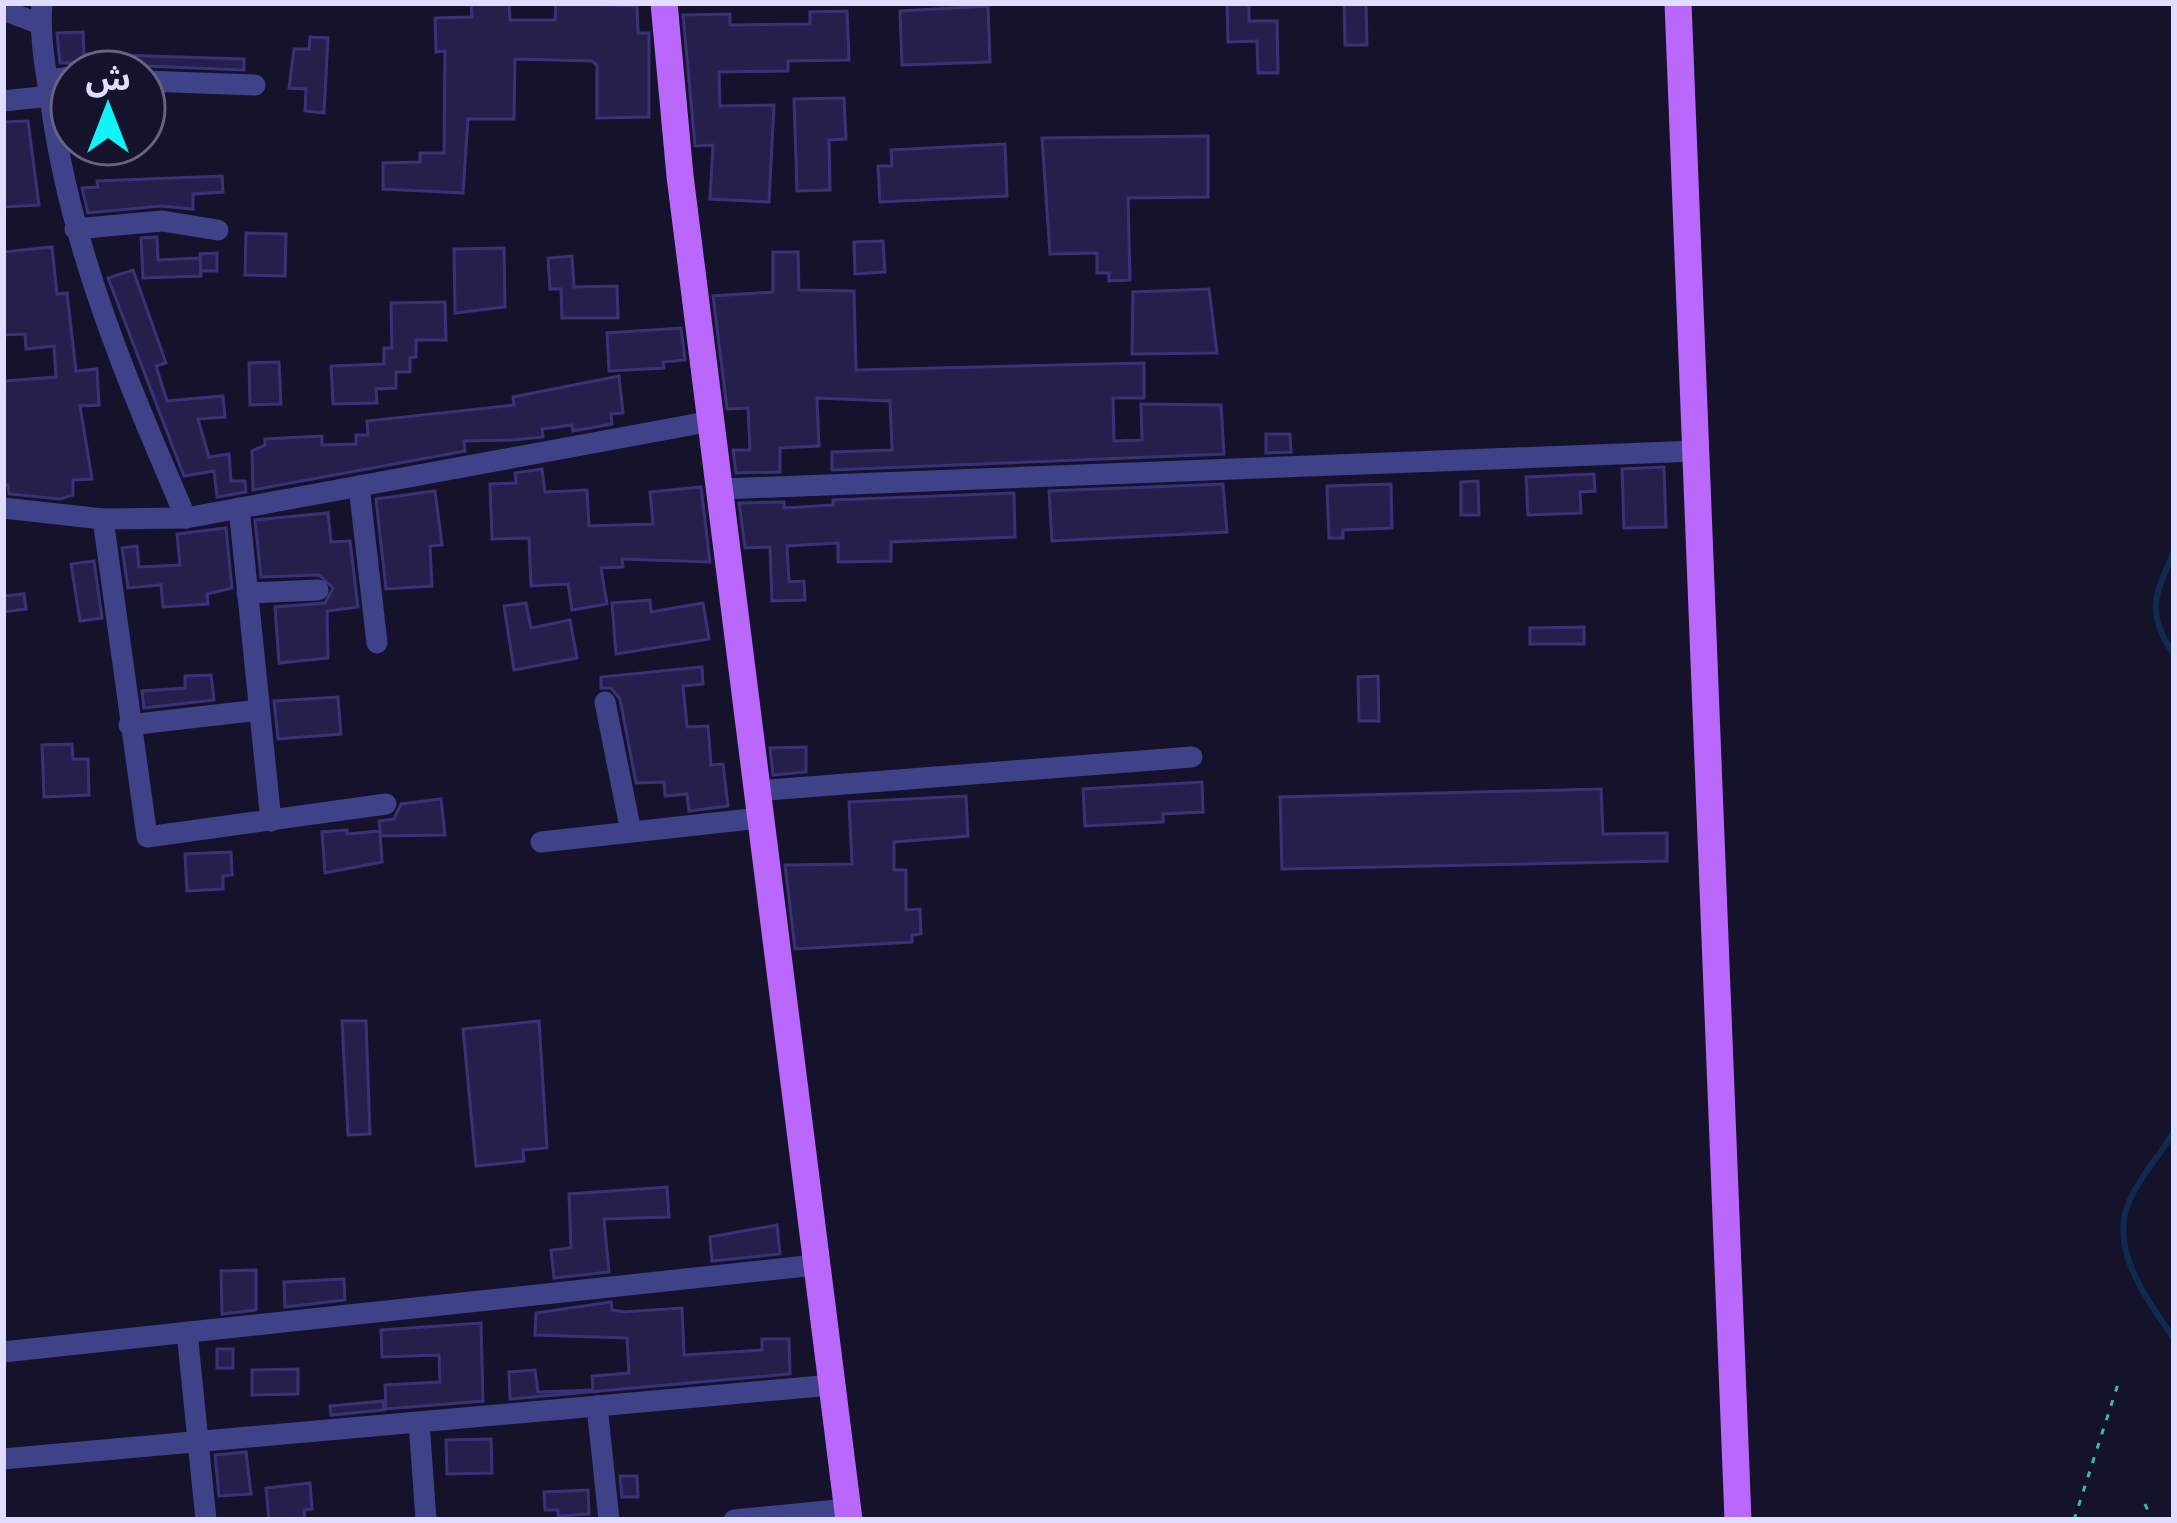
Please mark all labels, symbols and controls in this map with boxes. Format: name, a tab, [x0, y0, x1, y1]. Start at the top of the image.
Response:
north arrow	[48, 48, 168, 168]
text: ش	[85, 58, 131, 98]

